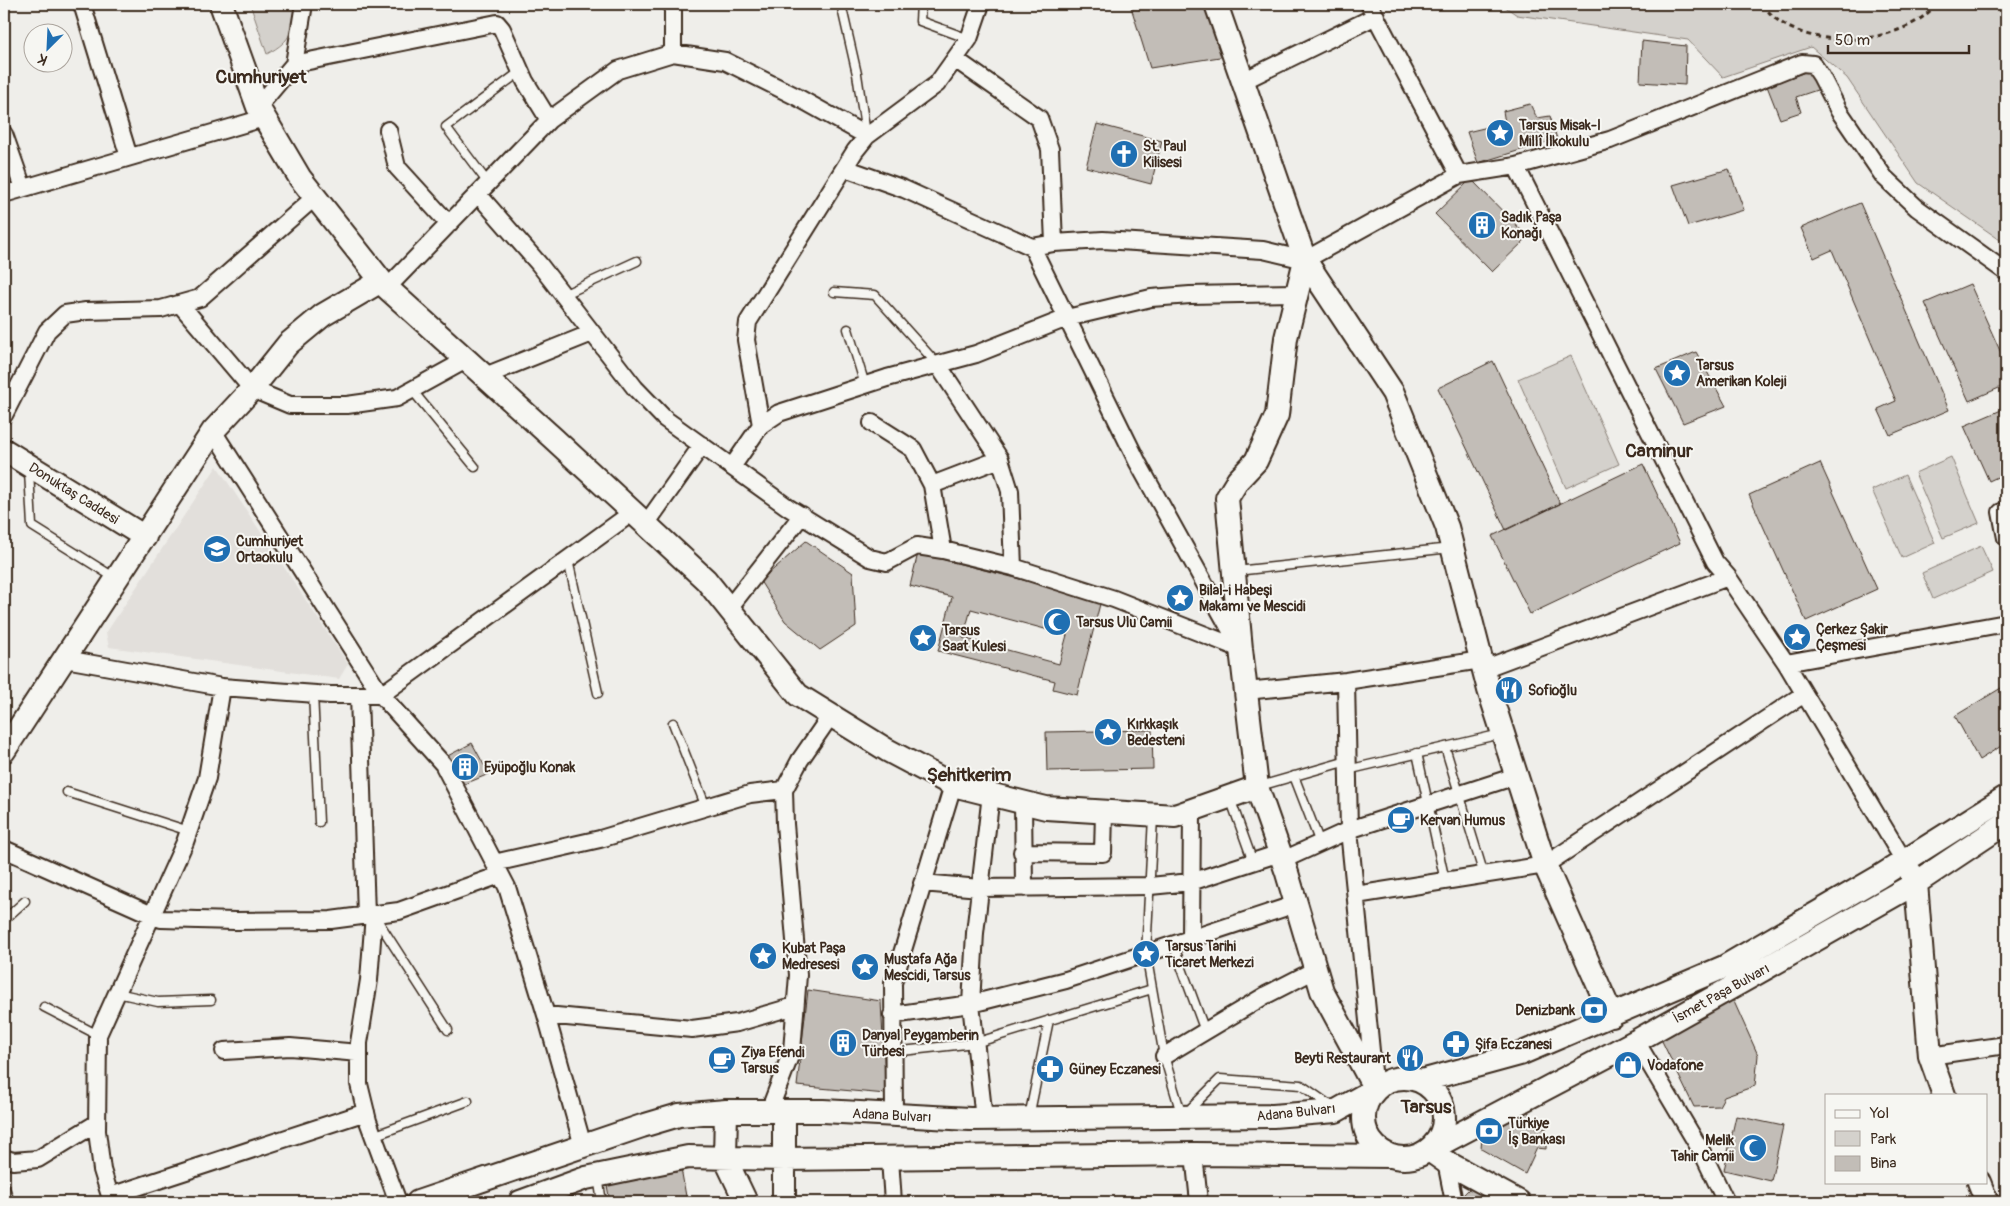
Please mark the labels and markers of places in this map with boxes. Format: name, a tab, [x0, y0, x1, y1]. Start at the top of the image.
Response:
place label: Tarsus Misak-I Millî İlkokulu	[1518, 117, 1601, 150]
place icon: Tarsus Misak-I Millî İlkokulu	[1485, 118, 1515, 148]
place label: St. Paul Kilisesi	[1143, 138, 1187, 171]
church icon: St. Paul Kilisesi	[1109, 139, 1139, 169]
place label: Sadık Paşa Konağı	[1501, 209, 1562, 242]
building icon: Sadık Paşa Konağı	[1467, 210, 1497, 240]
place label: Tarsus Amerikan Koleji	[1695, 357, 1787, 390]
place icon: Tarsus Amerikan Koleji	[1662, 358, 1692, 388]
place label: Cumhuriyet Ortaokulu	[236, 533, 304, 566]
school or university icon: Cumhuriyet Ortaokulu	[202, 534, 232, 564]
place label: Bilal-i Habeşi Makamı ve Mescidi	[1199, 582, 1306, 615]
place icon: Bilal-i Habeşi Makamı ve Mescidi	[1165, 583, 1195, 613]
mosque icon: Tarsus Ulu Camii	[1042, 607, 1072, 637]
place label: Tarsus Ulu Camii	[1075, 614, 1173, 631]
place label: Çerkez Şakir Çeşmesi	[1816, 621, 1889, 654]
place label: Tarsus Saat Kulesi	[941, 622, 1006, 655]
place icon: Çerkez Şakir Çeşmesi	[1782, 622, 1812, 652]
place icon: Tarsus Saat Kulesi	[908, 623, 938, 653]
restaurant icon: Sofioğlu	[1494, 675, 1524, 705]
place label: Sofioğlu	[1528, 682, 1577, 699]
place label: Kırkkaşık Bedesteni	[1127, 716, 1185, 749]
place icon: Kırkkaşık Bedesteni	[1093, 717, 1123, 747]
building icon: Eyüpoğlu Konak	[450, 752, 480, 782]
place label: Eyüpoğlu Konak	[484, 759, 576, 776]
cafe icon: Kervan Humus	[1386, 805, 1416, 835]
place label: Kervan Humus	[1420, 812, 1506, 829]
place label: Tarsus Tarihi Ticaret Merkezi	[1164, 938, 1254, 971]
place icon: Tarsus Tarihi Ticaret Merkezi	[1131, 939, 1161, 969]
place label: Kubat Paşa Medresesi	[782, 940, 846, 973]
place icon: Kubat Paşa Medresesi	[748, 941, 778, 971]
place label: Mustafa Ağa Mescidi, Tarsus	[884, 951, 971, 984]
place icon: Mustafa Ağa Mescidi, Tarsus	[850, 952, 880, 982]
bank icon: Denizbank	[1579, 995, 1609, 1025]
place label: Denizbank	[1515, 1002, 1575, 1019]
place label: Danyal Peygamberin Türbesi	[861, 1027, 979, 1060]
building icon: Danyal Peygamberin Türbesi	[828, 1028, 858, 1058]
pharmacy icon: Şifa Eczanesi	[1441, 1029, 1471, 1059]
place label: Şifa Eczanesi	[1475, 1036, 1552, 1053]
restaurant icon: Beyti Restaurant	[1395, 1043, 1425, 1073]
place label: Ziya Efendi Tarsus	[740, 1044, 805, 1077]
cafe icon: Ziya Efendi Tarsus	[707, 1045, 737, 1075]
place label: Beyti Restaurant	[1294, 1050, 1391, 1067]
shop icon: Vodafone	[1613, 1050, 1643, 1080]
pharmacy icon: Güney Eczanesi	[1035, 1054, 1065, 1084]
place label: Vodafone	[1647, 1057, 1704, 1074]
place label: Güney Eczanesi	[1069, 1061, 1161, 1078]
place label: Türkiye İş Bankası	[1507, 1115, 1566, 1148]
bank icon: Türkiye İş Bankası	[1474, 1116, 1504, 1146]
place label: Melik Tahir Camii	[1670, 1132, 1734, 1165]
mosque icon: Melik Tahir Camii	[1738, 1133, 1768, 1163]

